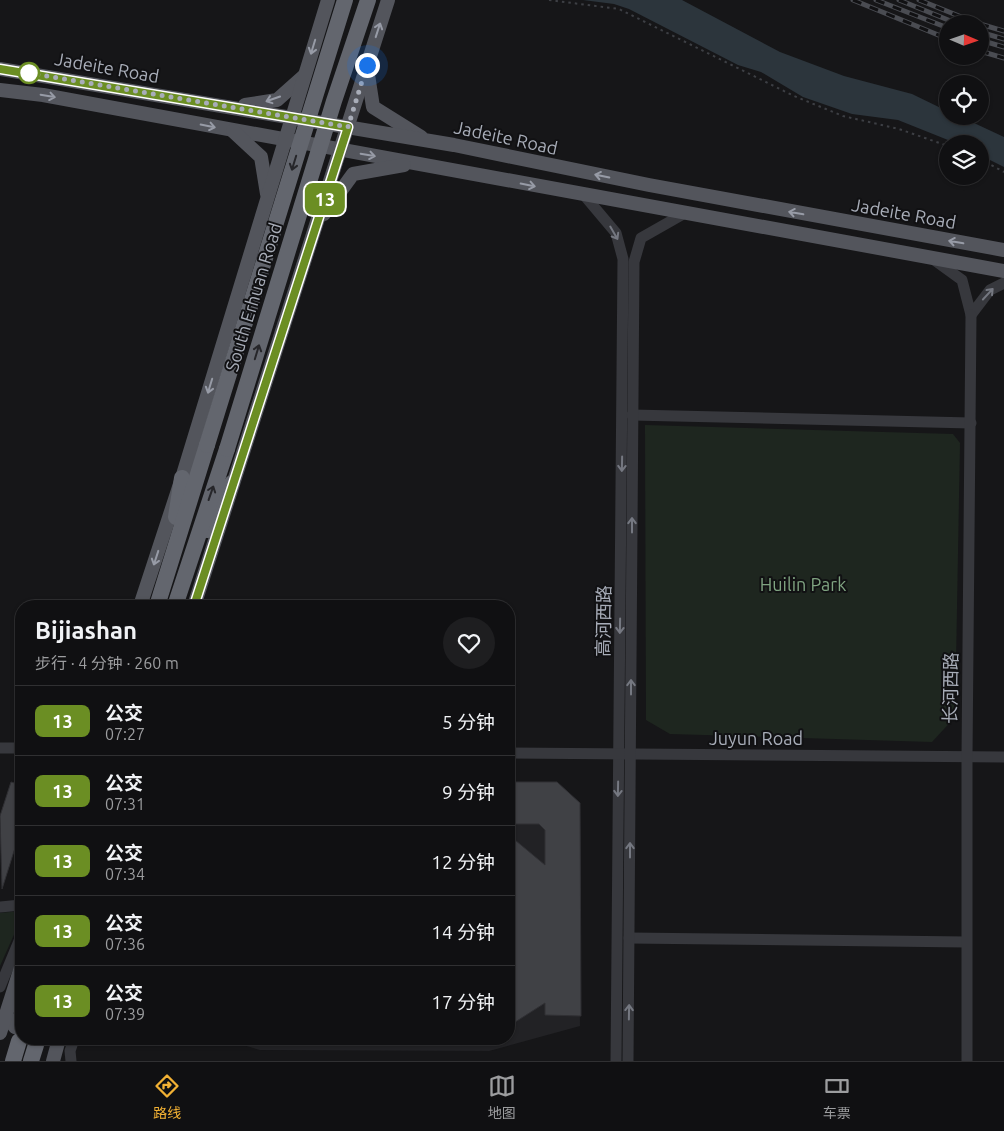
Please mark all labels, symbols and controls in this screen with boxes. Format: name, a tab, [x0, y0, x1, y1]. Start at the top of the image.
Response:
north arrow	[939, 15, 989, 65]
map controls	[939, 15, 989, 185]
one-way arrow	[374, 23, 383, 39]
one-way arrow	[308, 38, 318, 54]
street label: Jadeite Road	[53, 48, 161, 86]
your location	[355, 53, 380, 78]
unlabelled marker	[18, 62, 40, 84]
button: locate	[939, 75, 989, 125]
one-way arrow	[40, 92, 56, 102]
one-way arrow	[265, 95, 281, 105]
street label: Jadeite Road	[452, 116, 560, 158]
one-way arrow	[200, 121, 216, 131]
button: layers	[939, 135, 989, 185]
one-way arrow	[359, 151, 375, 161]
one-way arrow	[288, 155, 298, 171]
one-way arrow	[595, 171, 611, 180]
one-way arrow	[519, 181, 535, 191]
line badge: 13	[302, 183, 348, 215]
text: 13	[315, 189, 335, 209]
street label: Jadeite Road	[850, 194, 958, 232]
one-way arrow	[789, 207, 805, 217]
street label: South Erhuan Road	[221, 220, 285, 374]
one-way arrow	[609, 225, 619, 240]
one-way arrow	[948, 236, 964, 246]
one-way arrow	[982, 288, 994, 301]
one-way arrow	[252, 344, 262, 360]
one-way arrow	[205, 378, 214, 394]
one-way arrow	[617, 455, 627, 471]
one-way arrow	[207, 486, 217, 502]
one-way arrow	[627, 517, 637, 534]
one-way arrow	[150, 550, 160, 566]
park label: Huilin Park	[760, 574, 846, 594]
street label: 高河西路	[592, 585, 614, 657]
text: Bijiashan	[35, 617, 137, 644]
button: heart	[443, 617, 495, 669]
one-way arrow	[615, 618, 625, 634]
street label: 长河西路	[939, 652, 961, 724]
text: 步行 · 4 分钟 · 260 m	[35, 654, 179, 672]
one-way arrow	[626, 680, 636, 696]
text: 公交	[105, 702, 143, 724]
text: 13	[52, 711, 73, 731]
text: 5 分钟	[442, 711, 495, 733]
text: 07:27	[105, 725, 145, 743]
street label: Juyun Road	[709, 728, 803, 748]
text: 公交	[105, 772, 143, 794]
one-way arrow	[613, 780, 623, 796]
text: 13	[52, 781, 73, 801]
text: 9 分钟	[442, 781, 495, 803]
text: 07:31	[105, 795, 145, 813]
text: 公交	[105, 842, 143, 864]
one-way arrow	[625, 842, 635, 858]
text: 13	[52, 851, 73, 871]
text: 12 分钟	[431, 851, 495, 873]
text: 07:34	[105, 865, 145, 883]
text: 公交	[105, 912, 143, 934]
text: 13	[52, 921, 73, 941]
text: 14 分钟	[431, 921, 495, 943]
text: 07:36	[105, 935, 145, 953]
text: 公交	[105, 982, 143, 1004]
text: 13	[52, 991, 73, 1011]
text: 17 分钟	[431, 991, 495, 1013]
text: 07:39	[105, 1005, 145, 1023]
one-way arrow	[624, 1005, 634, 1021]
tab: 路线	[153, 1072, 181, 1122]
tab: 地图	[488, 1072, 516, 1122]
tab: 车票	[823, 1072, 851, 1122]

